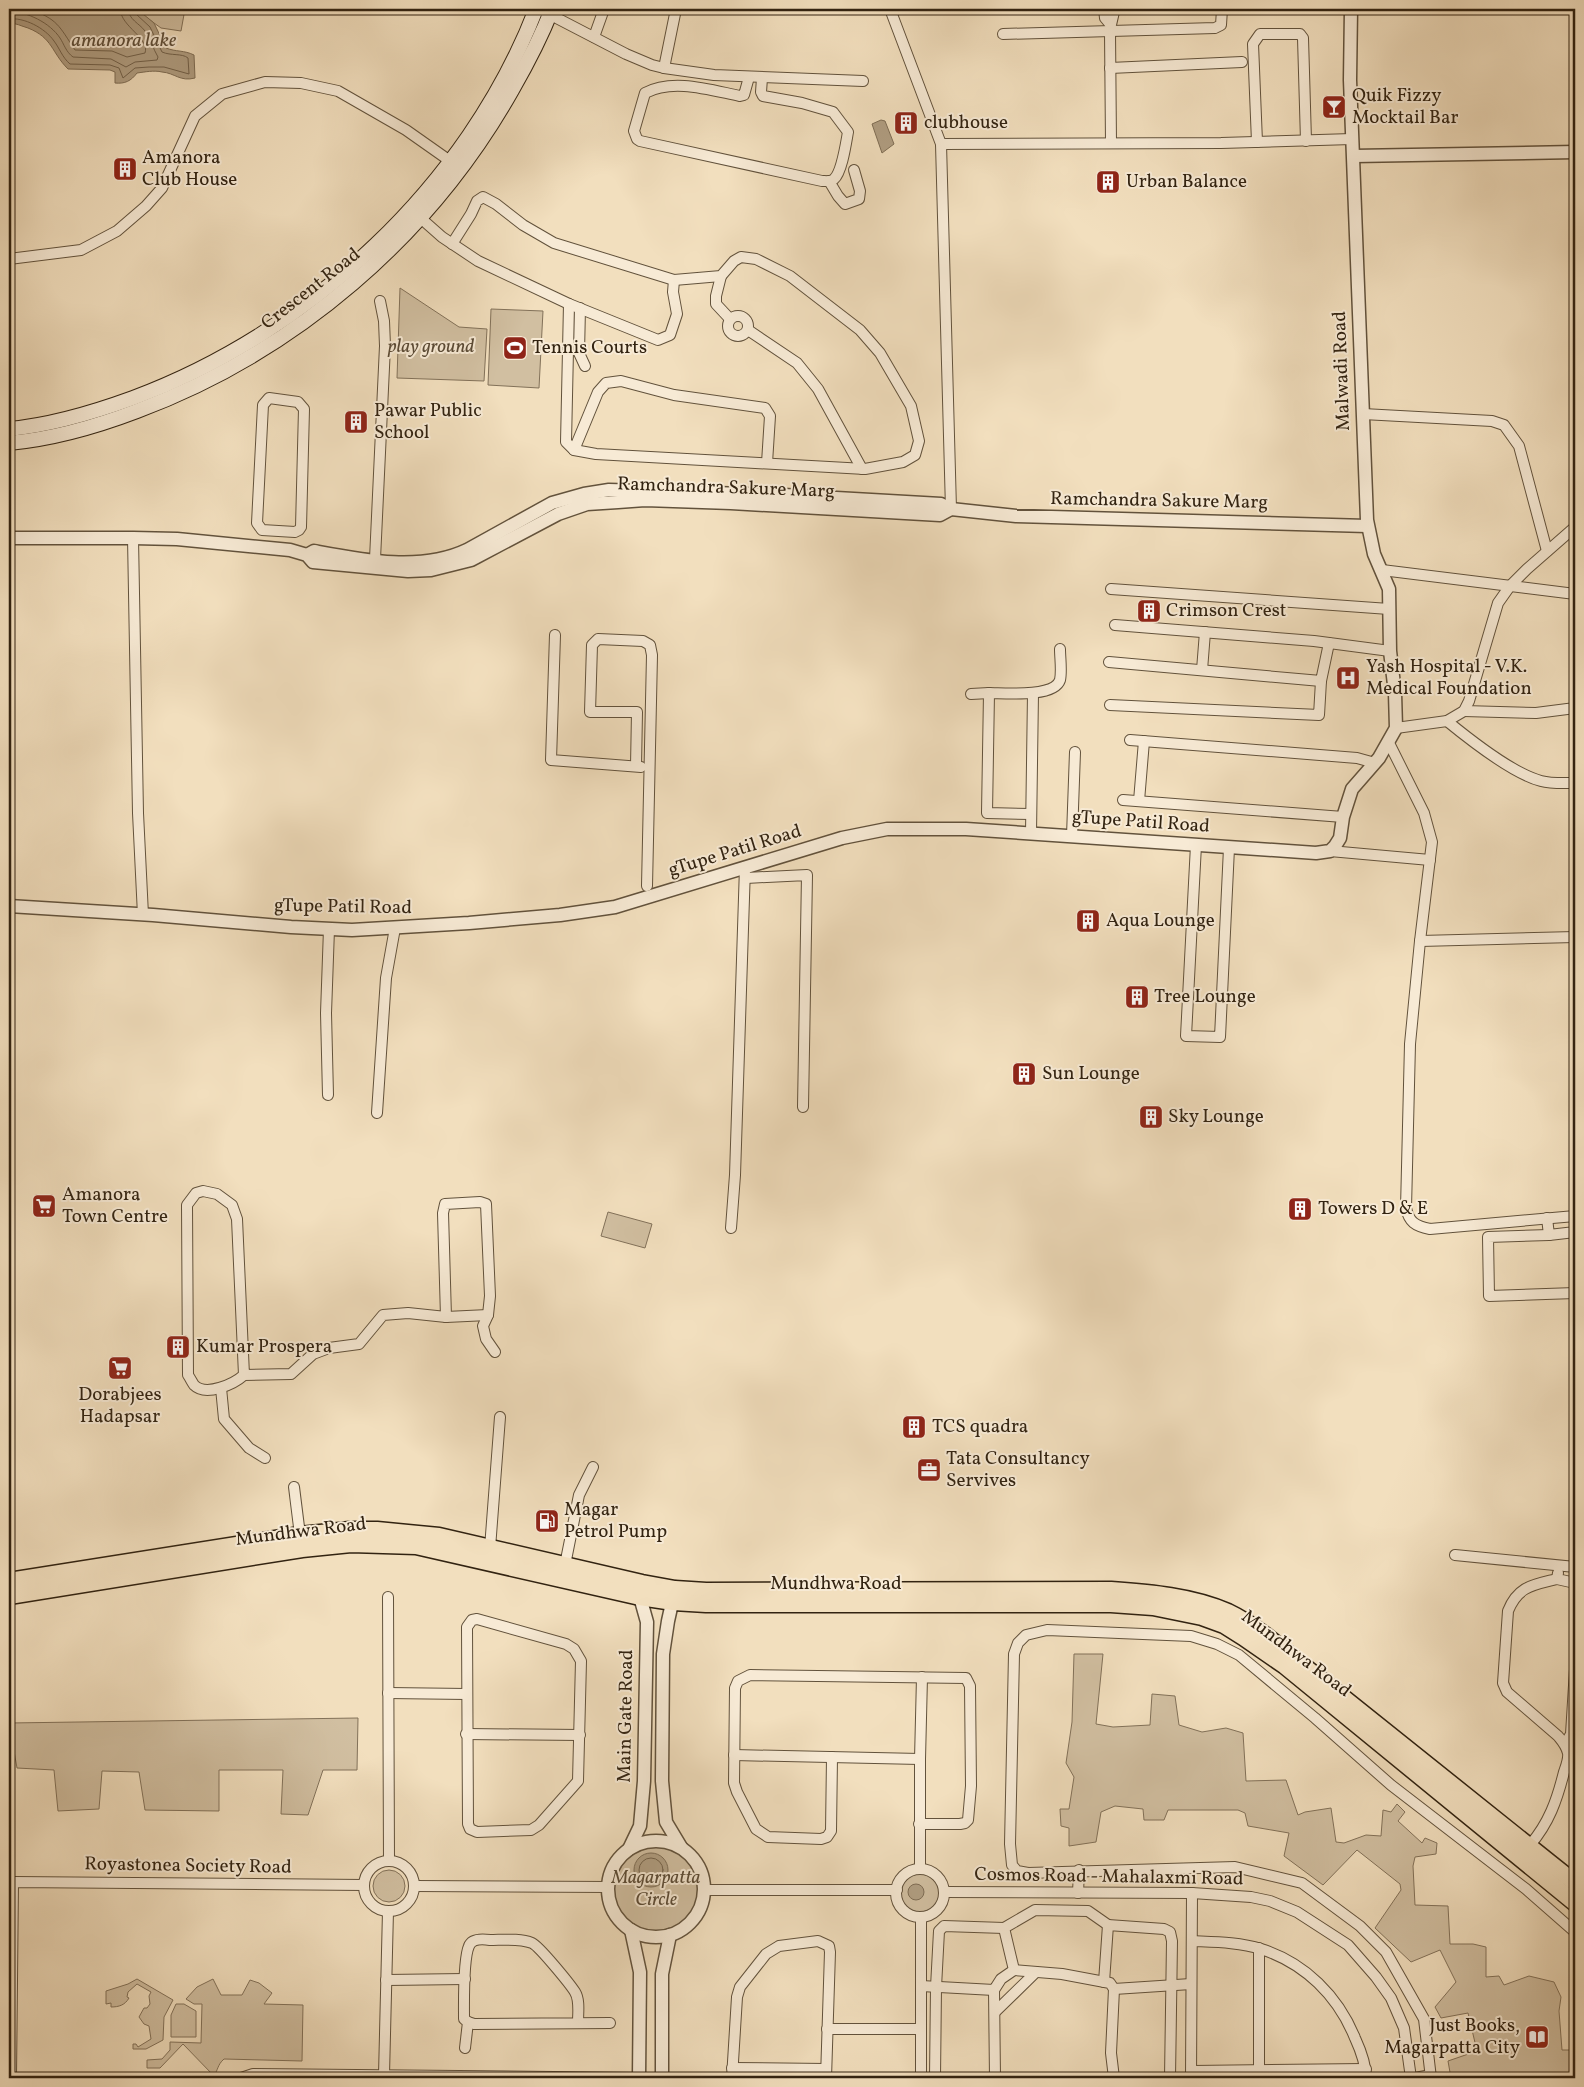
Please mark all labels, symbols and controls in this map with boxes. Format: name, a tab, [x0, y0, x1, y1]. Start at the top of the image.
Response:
water label: amanora lake	[72, 27, 177, 55]
place label: Quik Fizzy Mocktail Bar	[1352, 83, 1458, 131]
bar icon: Quik Fizzy Mocktail Bar	[1321, 94, 1347, 120]
building icon: clubhouse	[893, 110, 919, 136]
place label: clubhouse	[924, 110, 1008, 136]
place label: Amanora Club House	[142, 145, 237, 193]
building icon: Amanora Club House	[112, 156, 138, 182]
building icon: Urban Balance	[1095, 169, 1121, 195]
place label: Urban Balance	[1126, 169, 1247, 195]
street label: Crescent Road	[256, 242, 366, 336]
street label: Malwadi Road	[1327, 311, 1357, 431]
park label: play ground	[388, 334, 474, 360]
sports icon: Tennis Courts	[502, 335, 528, 361]
place label: Tennis Courts	[532, 335, 647, 361]
place label: Pawar Public School	[374, 398, 482, 446]
building icon: Pawar Public School	[343, 409, 369, 435]
street label: Ramchandra Sakure Marg	[617, 471, 835, 505]
street label: Ramchandra Sakure Marg	[1050, 486, 1268, 516]
building icon: Crimson Crest	[1136, 598, 1162, 624]
place label: Crimson Crest	[1166, 598, 1287, 624]
place label: Yash Hospital - V.K. Medical Foundation	[1366, 654, 1532, 702]
hospital icon: Yash Hospital - V.K. Medical Foundation	[1335, 665, 1361, 691]
street label: gTupe Patil Road	[1071, 804, 1211, 840]
street label: gTupe Patil Road	[665, 818, 805, 884]
street label: gTupe Patil Road	[274, 893, 412, 921]
building icon: Aqua Lounge	[1075, 908, 1101, 934]
place label: Aqua Lounge	[1106, 908, 1215, 934]
building icon: Tree Lounge	[1124, 984, 1150, 1010]
place label: Tree Lounge	[1154, 984, 1256, 1010]
building icon: Sun Lounge	[1011, 1061, 1037, 1087]
place label: Sun Lounge	[1042, 1061, 1140, 1087]
building icon: Sky Lounge	[1138, 1104, 1164, 1130]
place label: Sky Lounge	[1168, 1104, 1264, 1130]
place label: Amanora Town Centre	[62, 1182, 168, 1230]
supermarket icon: Amanora Town Centre	[31, 1193, 57, 1219]
building icon: Towers D & E	[1287, 1196, 1313, 1222]
place label: Towers D & E	[1318, 1196, 1428, 1222]
building icon: Kumar Prospera	[165, 1334, 191, 1360]
place label: Kumar Prospera	[196, 1334, 332, 1360]
supermarket icon: Dorabjees Hadapsar	[107, 1355, 133, 1381]
place label: Dorabjees Hadapsar	[78, 1382, 162, 1430]
building icon: TCS quadra	[901, 1414, 927, 1440]
place label: TCS quadra	[932, 1414, 1028, 1440]
place label: Tata Consultancy Servives	[946, 1446, 1090, 1494]
office icon: Tata Consultancy Servives	[916, 1457, 942, 1483]
place label: Magar Petrol Pump	[564, 1497, 667, 1545]
fuel station icon: Magar Petrol Pump	[534, 1508, 560, 1534]
street label: Mundhwa Road	[234, 1511, 368, 1553]
street label: Mundhwa Road	[770, 1571, 902, 1597]
street label: Mundhwa Road	[1236, 1604, 1356, 1704]
street label: Main Gate Road	[612, 1649, 640, 1783]
street label: Royastonea Society Road	[84, 1851, 292, 1881]
street label: Cosmos Road - Mahalaxmi Road	[974, 1862, 1244, 1892]
park label: Magarpatta Circle	[610, 1865, 701, 1913]
place label: Just Books, Magarpatta City	[1384, 2013, 1520, 2061]
library icon: Just Books, Magarpatta City	[1524, 2024, 1550, 2050]

